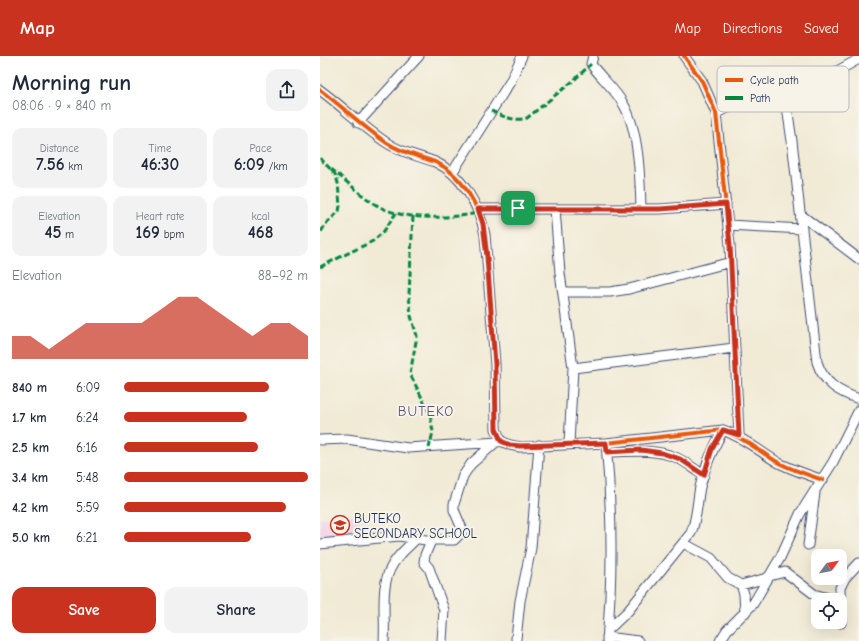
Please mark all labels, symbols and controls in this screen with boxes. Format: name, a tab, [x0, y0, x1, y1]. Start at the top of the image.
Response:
text: Map	[20, 17, 55, 39]
text: Map	[674, 20, 701, 37]
text: Directions	[723, 20, 782, 37]
text: Saved	[804, 20, 839, 37]
legend	[717, 66, 849, 112]
button: share	[266, 69, 308, 111]
text: Morning run	[12, 70, 131, 96]
text: Cycle path	[750, 74, 799, 87]
text: Path	[750, 92, 771, 105]
text: 08:06 · 9 × 840 m	[12, 98, 111, 113]
text: Distance	[40, 142, 79, 155]
text: Time	[149, 142, 171, 155]
text: Pace	[250, 142, 272, 155]
text: 7.56	[36, 155, 65, 174]
text: 46:30	[141, 155, 179, 174]
text: 6:09	[234, 155, 265, 174]
text: km	[65, 160, 83, 173]
text: /km	[265, 160, 288, 173]
pin	[501, 191, 535, 225]
icon: arrive	[507, 197, 529, 219]
text: Elevation	[38, 210, 80, 223]
text: Heart rate	[136, 210, 184, 223]
text: kcal	[251, 210, 270, 223]
text: 45	[44, 223, 61, 242]
text: 169	[136, 223, 160, 242]
text: 468	[248, 223, 273, 242]
text: m	[61, 228, 74, 241]
text: bpm	[160, 228, 184, 241]
text: Elevation	[12, 268, 62, 283]
text: 88–92 m	[258, 268, 308, 283]
text: 840 m	[12, 380, 47, 395]
text: 6:09	[76, 380, 100, 395]
district label: BUTEKO	[398, 403, 454, 420]
text: 1.7 km	[12, 410, 47, 425]
text: 6:24	[76, 410, 98, 425]
text: 2.5 km	[12, 440, 49, 455]
text: 6:16	[76, 440, 98, 455]
text: 3.4 km	[12, 470, 48, 485]
text: 5:48	[76, 470, 98, 485]
text: 4.2 km	[12, 500, 48, 515]
text: 5:59	[76, 500, 99, 515]
place label: BUTEKO SECONDARY SCHOOL	[354, 511, 478, 541]
school or university icon: BUTEKO SECONDARY SCHOOL	[329, 514, 351, 536]
text: 5.0 km	[12, 530, 50, 545]
text: 6:21	[76, 530, 97, 545]
north arrow	[811, 549, 847, 585]
map controls	[811, 549, 847, 629]
button: Save	[12, 587, 156, 633]
button: Share	[164, 587, 308, 633]
button: locate	[811, 593, 847, 629]

